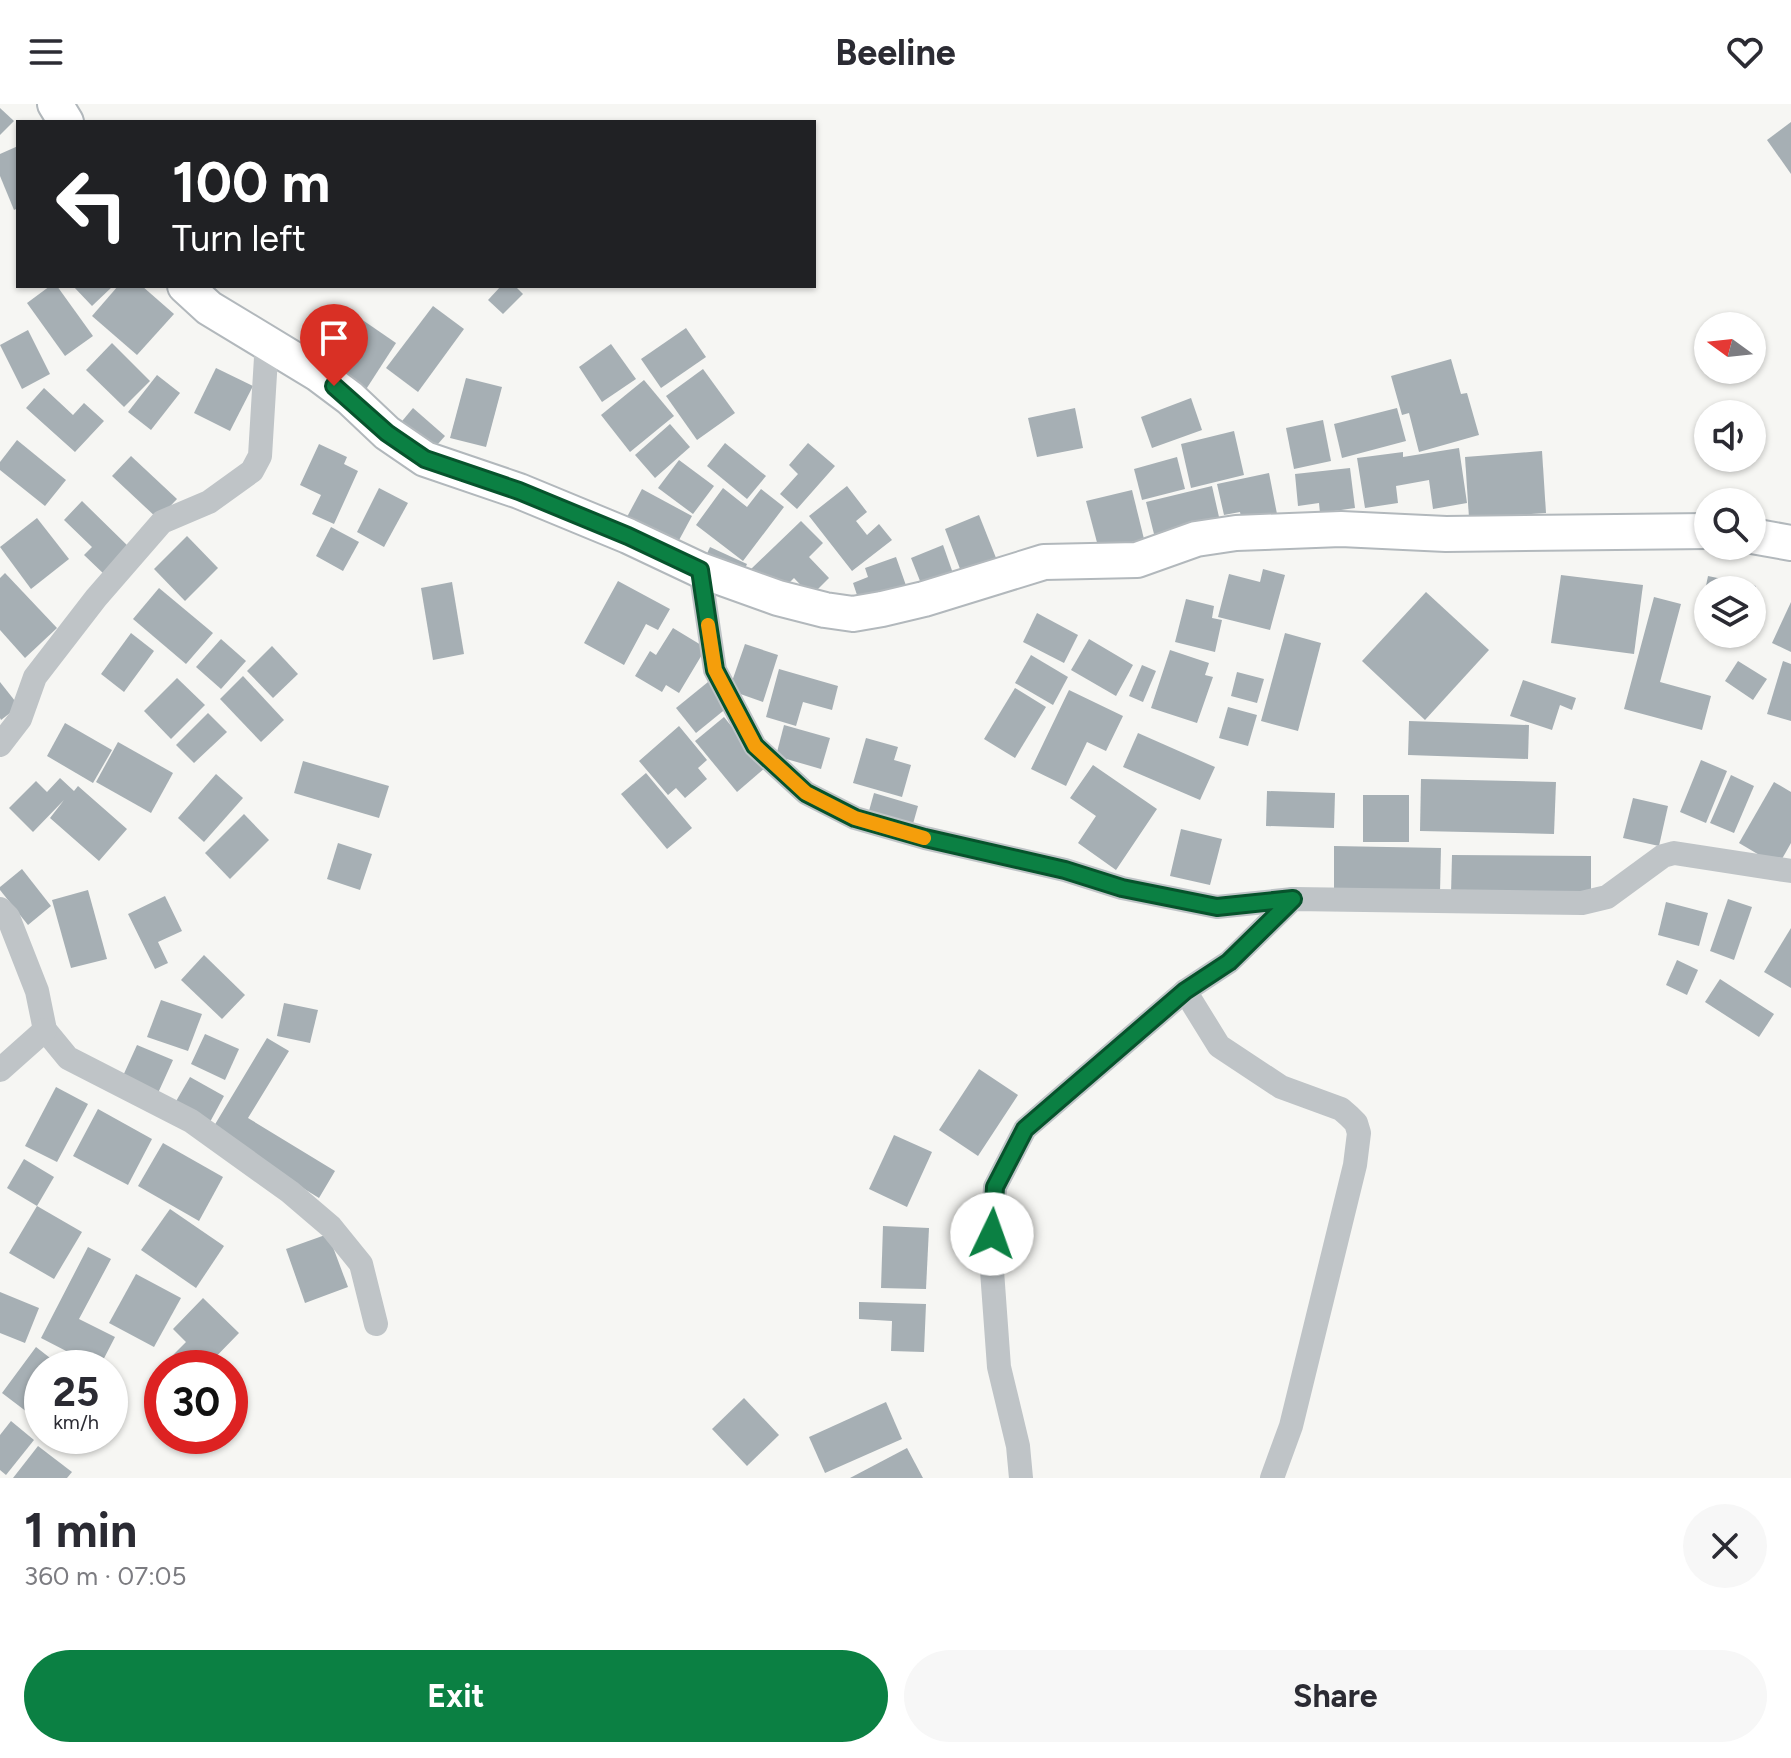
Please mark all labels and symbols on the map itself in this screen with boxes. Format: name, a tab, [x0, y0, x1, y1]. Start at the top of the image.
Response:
pin	[300, 304, 368, 386]
north arrow	[1694, 312, 1766, 384]
position arrow	[950, 1192, 1034, 1276]
speed limit sign: 30	[144, 1350, 248, 1454]

